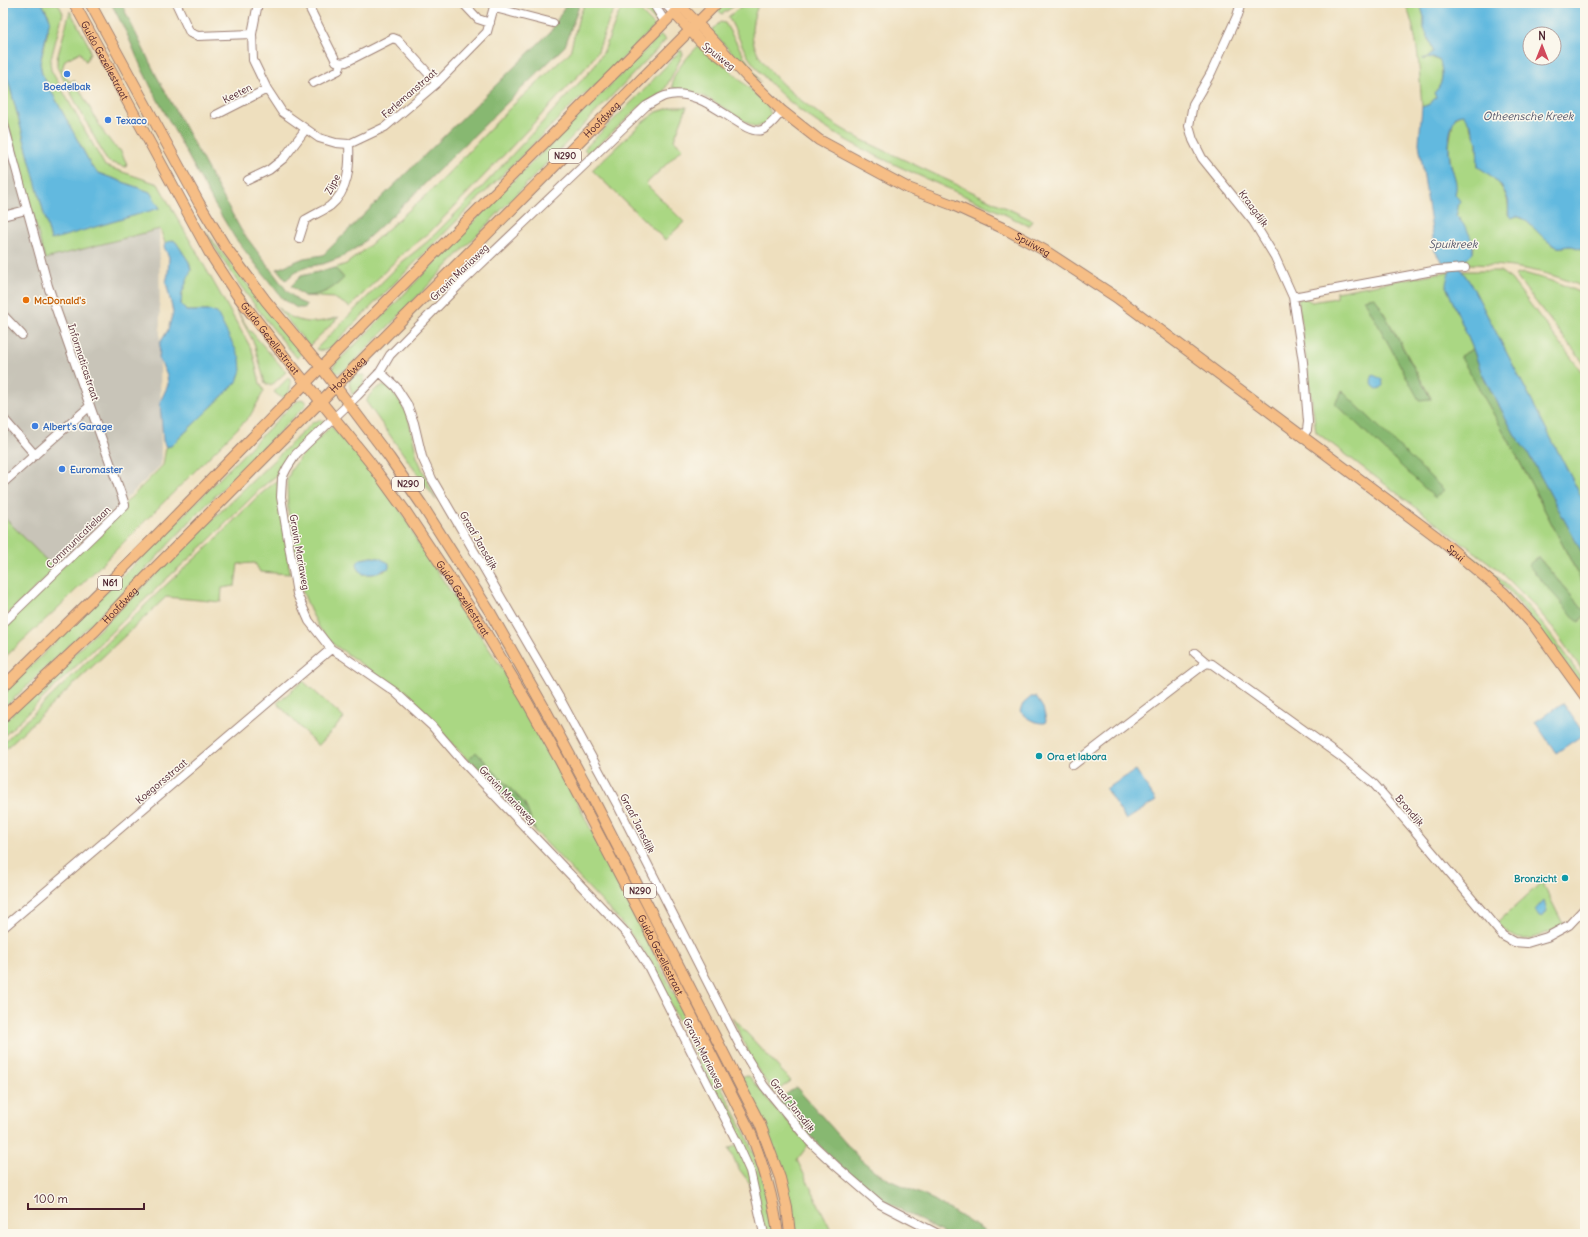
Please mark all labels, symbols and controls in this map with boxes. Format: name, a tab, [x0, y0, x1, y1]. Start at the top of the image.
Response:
street label: Guido Gezellestraat	[78, 18, 132, 103]
north arrow	[1522, 26, 1562, 66]
text: N	[1538, 29, 1546, 43]
street label: Spuiweg	[700, 40, 738, 73]
street label: Ferlemanstraat	[379, 65, 440, 121]
marker: Boedelbak	[62, 69, 72, 79]
place label: Boedelbak	[43, 80, 91, 93]
street label: Keeten	[220, 80, 254, 106]
street label: Hoofdweg	[581, 99, 623, 141]
water label: Otheensche Kreek	[1483, 109, 1575, 123]
place label: Texaco	[116, 114, 147, 127]
marker: Texaco	[103, 115, 113, 125]
road number: N290	[549, 149, 581, 163]
street label: Zijpe	[322, 172, 343, 197]
street label: Kraagdijk	[1236, 187, 1271, 229]
street label: Spuiweg	[1013, 230, 1053, 259]
water label: Spuikreek	[1429, 237, 1479, 251]
street label: Gravin Mariaweg	[427, 241, 491, 304]
place label: McDonald's	[34, 294, 86, 307]
marker: McDonald's	[21, 295, 31, 305]
street label: Guido Gezellestraat	[238, 299, 303, 378]
street label: Informaticastraat	[65, 322, 102, 403]
street label: Hoofdweg	[327, 354, 369, 396]
place label: Albert's Garage	[43, 420, 113, 433]
marker: Albert's Garage	[30, 421, 40, 431]
place label: Euromaster	[70, 463, 124, 476]
marker: Euromaster	[57, 464, 67, 474]
road number: N290	[392, 477, 424, 491]
street label: Communicatielaan	[43, 503, 113, 571]
street label: Graaf Jansdijk	[457, 509, 500, 572]
street label: Gravin Mariaweg	[286, 513, 313, 591]
street label: Spui	[1444, 542, 1467, 564]
street label: Guido Gezellestraat	[433, 558, 493, 639]
road number: N61	[98, 576, 122, 590]
street label: Hoofdweg	[100, 584, 141, 626]
place label: Ora et labora	[1047, 750, 1107, 763]
marker: Ora et labora	[1034, 751, 1044, 761]
street label: Koegorsstraat	[133, 756, 190, 807]
street label: Gravin Mariaweg	[476, 763, 539, 827]
street label: Graaf Jansdijk	[617, 791, 658, 855]
street label: Brondijk	[1392, 792, 1427, 829]
place label: Bronzicht	[1514, 872, 1558, 885]
marker: Bronzicht	[1560, 873, 1570, 883]
road number: N290	[624, 884, 656, 898]
street label: Guido Gezellestraat	[635, 912, 687, 998]
street label: Gravin Mariaweg	[680, 1016, 727, 1090]
street label: Graaf Jansdijk	[767, 1076, 818, 1135]
scale bar	[28, 1185, 144, 1211]
text: 100 m	[34, 1191, 68, 1206]

